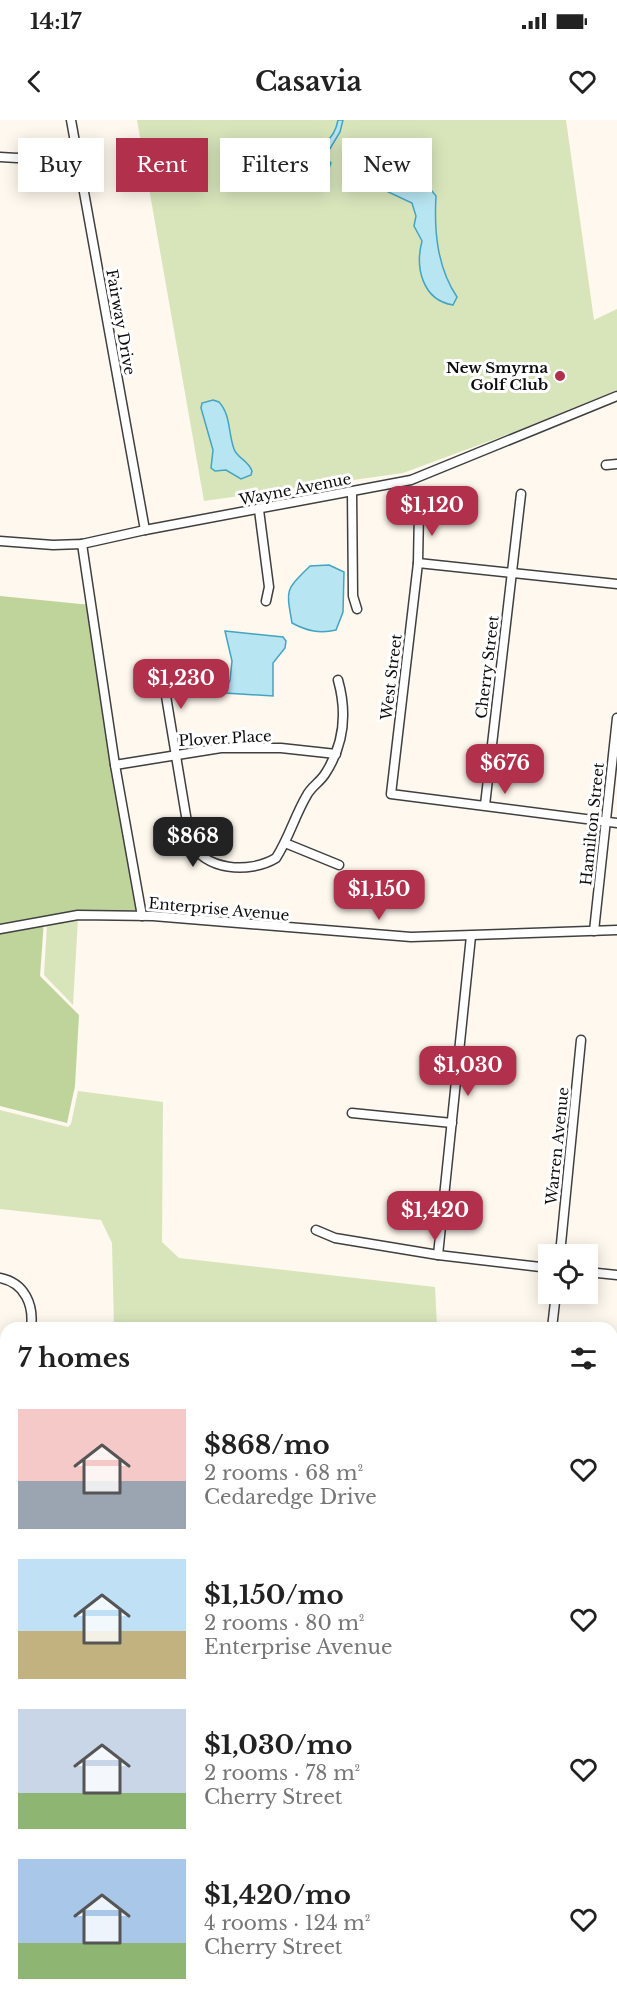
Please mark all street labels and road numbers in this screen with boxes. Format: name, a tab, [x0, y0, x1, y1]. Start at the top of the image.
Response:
street label: Fairway Drive	[102, 268, 140, 376]
street label: Wayne Avenue	[236, 469, 353, 509]
street label: Cherry Street	[471, 614, 503, 720]
street label: West Street	[376, 632, 406, 722]
street label: Plover Place	[178, 726, 272, 750]
street label: Hamilton Street	[576, 761, 608, 886]
street label: Enterprise Avenue	[148, 893, 290, 925]
street label: Warren Avenue	[541, 1086, 573, 1207]

